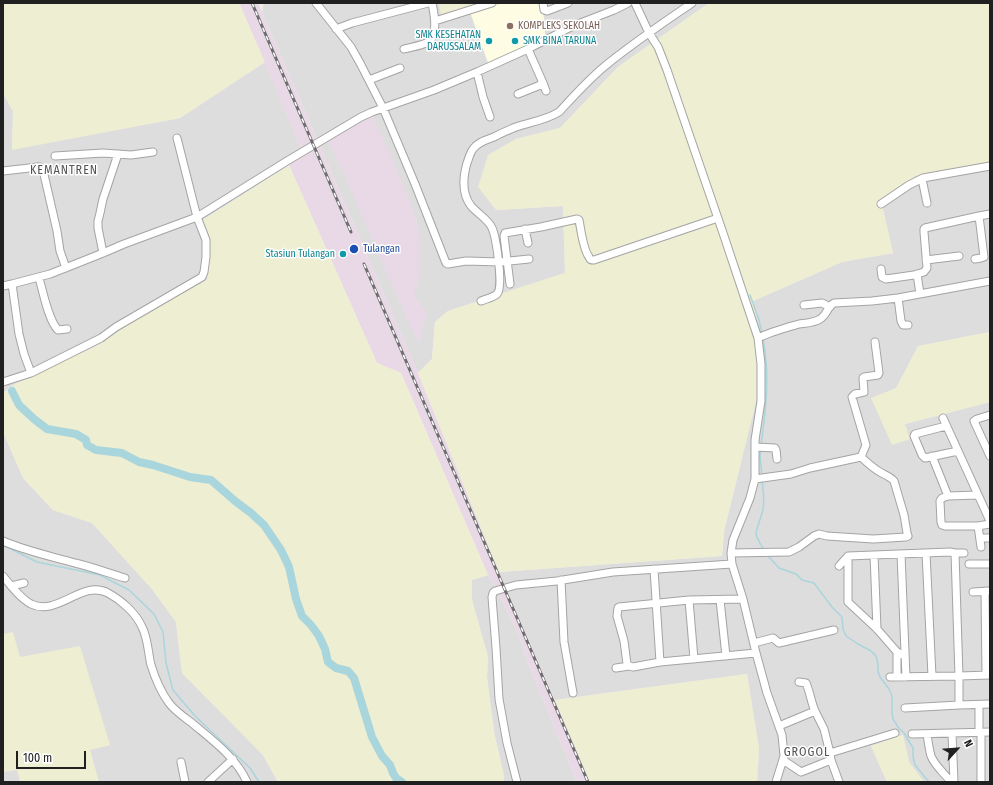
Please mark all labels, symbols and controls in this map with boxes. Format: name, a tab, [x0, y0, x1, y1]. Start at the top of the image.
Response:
place label: KOMPLEKS SEKOLAH	[518, 20, 600, 32]
marker: KOMPLEKS SEKOLAH	[505, 21, 515, 31]
place label: SMK KESEHATAN DARUSSALAM	[416, 29, 481, 52]
place label: SMK BINA TARUNA	[523, 35, 596, 47]
marker: SMK KESEHATAN DARUSSALAM	[484, 36, 494, 46]
marker: SMK BINA TARUNA	[510, 36, 520, 46]
district label: KEMANTREN	[30, 164, 98, 178]
marker: Tulangan	[348, 243, 360, 255]
place label: Tulangan	[363, 243, 400, 255]
place label: Stasiun Tulangan	[265, 248, 335, 260]
marker: Stasiun Tulangan	[338, 249, 348, 259]
north arrow	[937, 729, 977, 769]
text: N	[961, 738, 976, 749]
scale bar	[18, 743, 88, 769]
district label: GROGOL	[784, 746, 830, 760]
text: 100 m	[23, 751, 52, 765]

